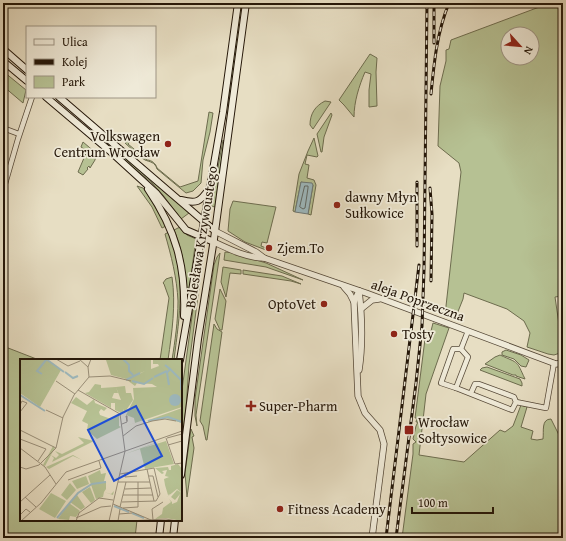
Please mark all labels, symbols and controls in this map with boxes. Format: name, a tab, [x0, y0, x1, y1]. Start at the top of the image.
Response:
legend	[26, 26, 156, 98]
north arrow	[500, 26, 540, 66]
text: Ulica	[62, 33, 88, 50]
text: N	[520, 44, 538, 58]
text: Kolej	[62, 53, 87, 70]
text: Park	[62, 73, 86, 90]
place label: Volkswagen Centrum Wrocław	[54, 126, 160, 162]
marker: Volkswagen Centrum Wrocław	[163, 139, 173, 149]
street label: Bolesława Krzywoustego	[180, 164, 222, 310]
place label: dawny Młyn Sułkowice	[345, 187, 417, 223]
marker: dawny Młyn Sułkowice	[332, 200, 342, 210]
place label: Zjem.To	[277, 238, 324, 258]
marker: Zjem.To	[264, 243, 274, 253]
street label: aleja Poprzeczna	[368, 274, 468, 326]
place label: OptoVet	[268, 294, 316, 314]
marker: OptoVet	[319, 299, 329, 309]
place label: Tosty	[402, 324, 434, 344]
marker: Tosty	[389, 329, 399, 339]
inset map	[20, 359, 182, 521]
place label: Super-Pharm	[259, 396, 338, 416]
marker: Super-Pharm	[246, 401, 256, 411]
place label: Wrocław Sołtysowice	[418, 412, 488, 448]
marker: Wrocław Sołtysowice	[403, 424, 415, 436]
scale bar	[412, 489, 493, 515]
text: 100 m	[418, 494, 448, 511]
place label: Fitness Academy	[288, 499, 386, 519]
marker: Fitness Academy	[275, 504, 285, 514]

